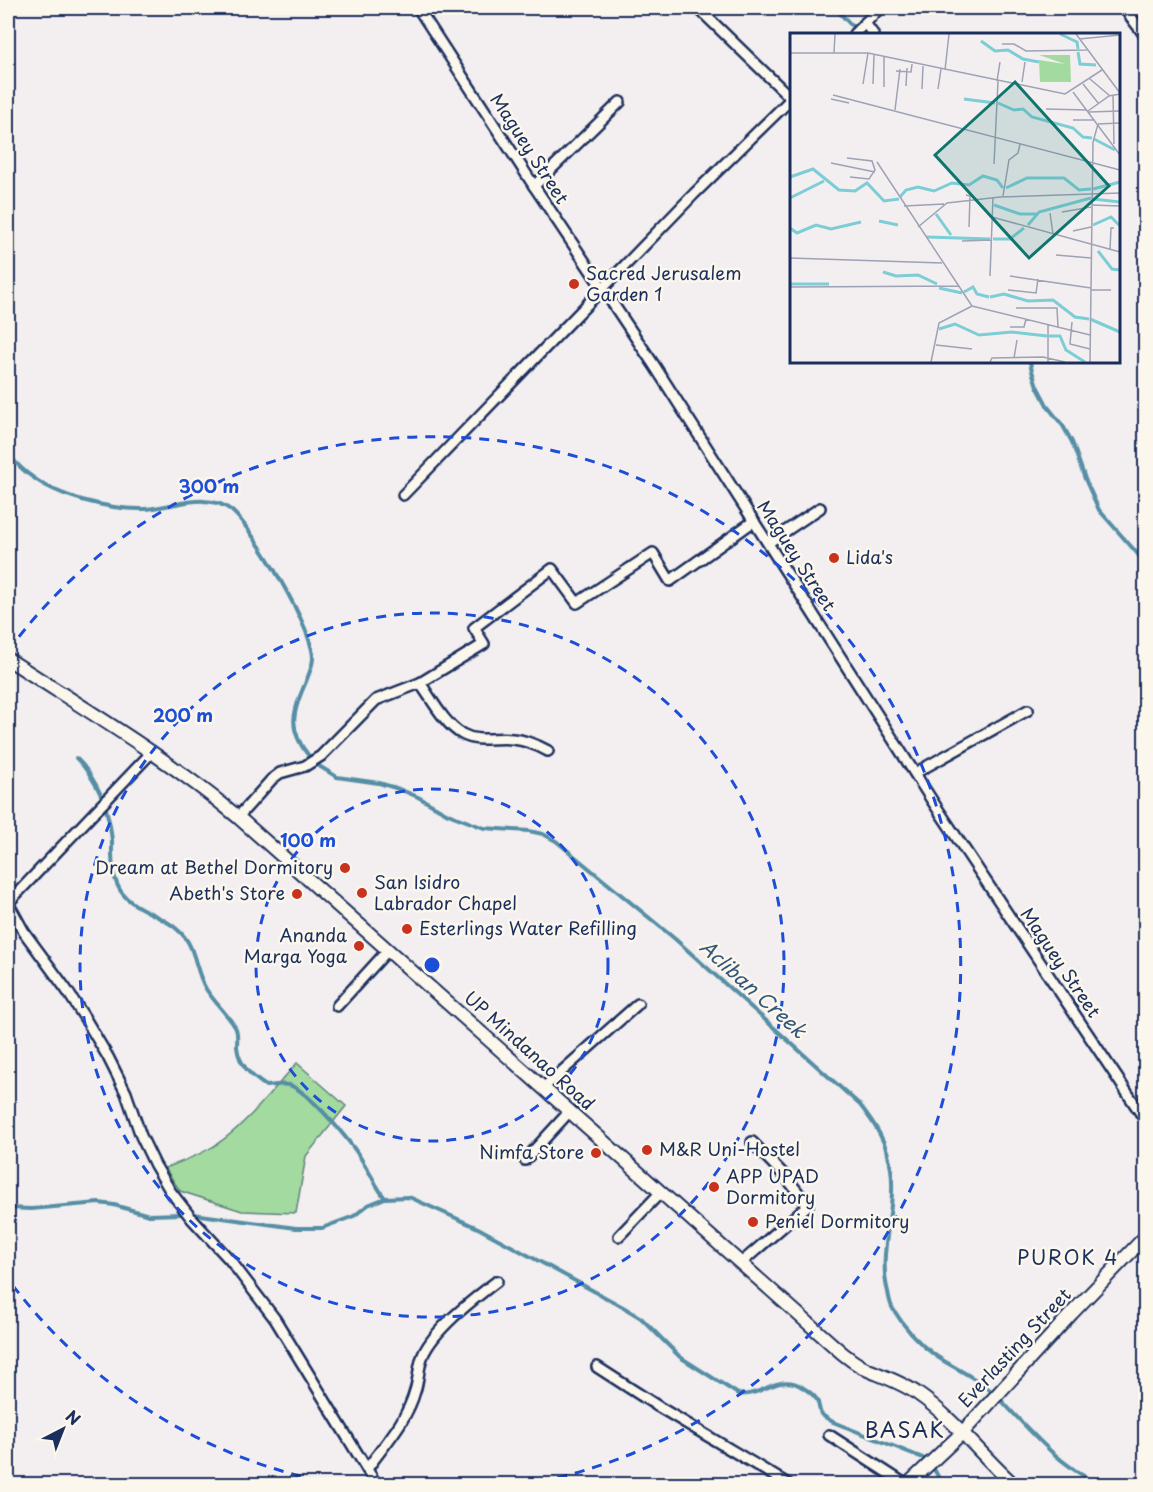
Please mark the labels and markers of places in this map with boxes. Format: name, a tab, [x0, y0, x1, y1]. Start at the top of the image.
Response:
place label: Sacred Jerusalem Garden 1	[586, 259, 742, 307]
marker: Sacred Jerusalem Garden 1	[567, 277, 581, 291]
place label: Lida's	[846, 543, 893, 570]
marker: Lida's	[827, 551, 841, 565]
place label: Dream at Bethel Dormitory	[95, 853, 333, 880]
marker: Dream at Bethel Dormitory	[338, 861, 352, 875]
place label: San Isidro Labrador Chapel	[374, 868, 517, 916]
place label: Abeth's Store	[169, 879, 285, 906]
marker: San Isidro Labrador Chapel	[355, 886, 369, 900]
marker: Abeth's Store	[290, 887, 304, 901]
place label: Esterlings Water Refilling	[419, 914, 637, 941]
place label: Ananda Marga Yoga	[244, 921, 348, 969]
marker: Esterlings Water Refilling	[400, 922, 414, 936]
marker: Ananda Marga Yoga	[352, 939, 366, 953]
centre of rings	[422, 955, 442, 975]
place label: M&R Uni-Hostel	[659, 1135, 800, 1162]
place label: Nimfa Store	[479, 1138, 584, 1165]
marker: M&R Uni-Hostel	[640, 1143, 654, 1157]
marker: Nimfa Store	[589, 1146, 603, 1160]
place label: APP UPAD Dormitory	[726, 1162, 819, 1210]
marker: APP UPAD Dormitory	[707, 1180, 721, 1194]
place label: Peniel Dormitory	[765, 1207, 909, 1234]
marker: Peniel Dormitory	[746, 1215, 760, 1229]

